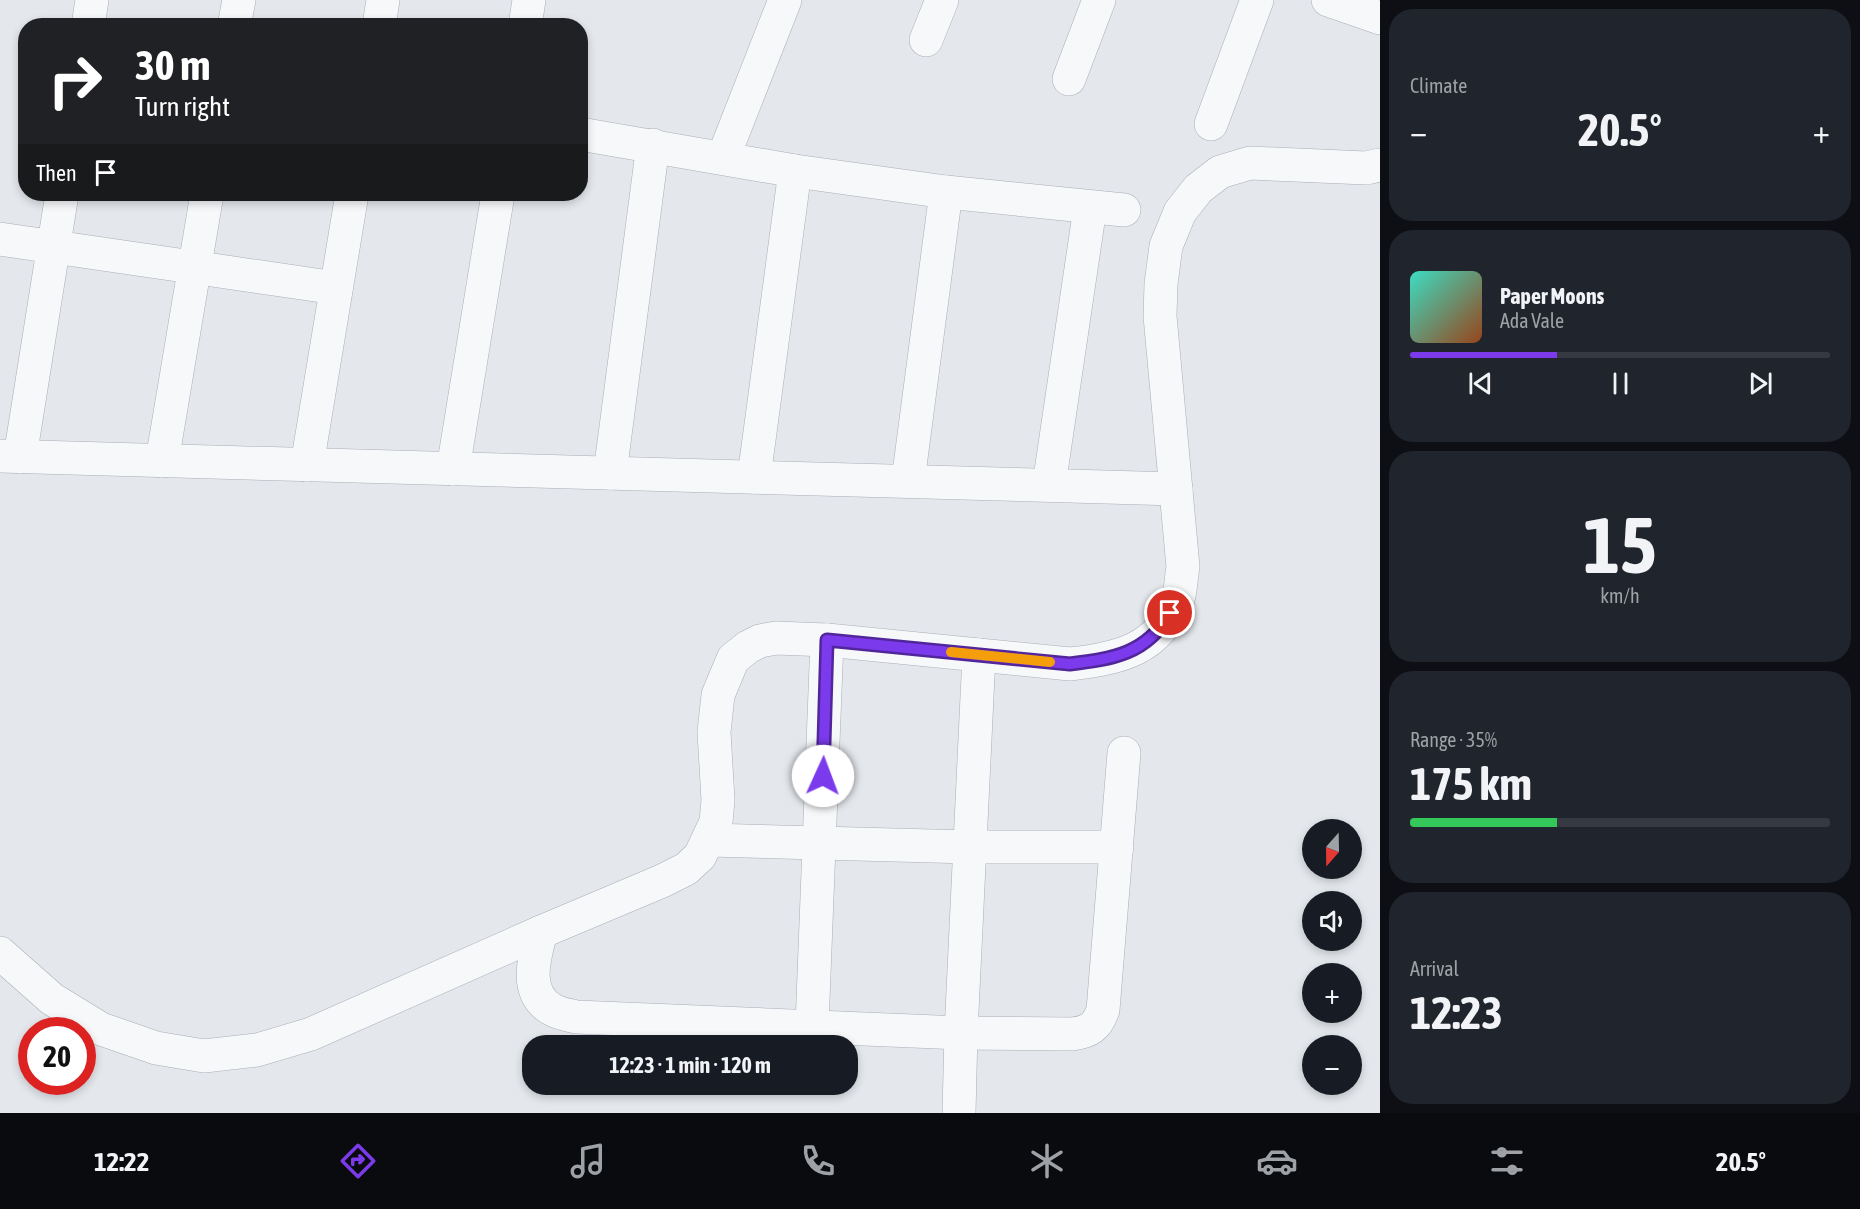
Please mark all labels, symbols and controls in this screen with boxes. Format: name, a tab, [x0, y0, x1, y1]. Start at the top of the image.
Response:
text: 30 m	[135, 41, 210, 89]
icon: right	[36, 42, 114, 120]
text: Climate	[1410, 74, 1467, 97]
text: Turn right	[135, 91, 230, 122]
text: 20.5°	[1578, 104, 1662, 156]
text: −	[1410, 112, 1427, 150]
text: +	[1813, 112, 1830, 150]
icon: arrive	[89, 156, 122, 189]
text: Then	[36, 160, 77, 186]
text: Paper Moons	[1500, 283, 1604, 309]
text: Ada Vale	[1500, 309, 1564, 332]
icon: previous	[1464, 367, 1497, 400]
icon: pause	[1604, 367, 1637, 400]
icon: next	[1744, 367, 1777, 400]
text: 15	[1583, 500, 1657, 590]
text: km/h	[1600, 584, 1640, 607]
pin	[1144, 587, 1195, 638]
icon: arrive	[1153, 596, 1186, 629]
text: Range · 35%	[1410, 728, 1497, 751]
position arrow	[791, 744, 855, 808]
text: 175 km	[1410, 758, 1532, 810]
north arrow	[1302, 819, 1362, 879]
map controls	[1302, 819, 1362, 1095]
button: sound	[1302, 891, 1362, 951]
text: Arrival	[1410, 957, 1459, 980]
button: +	[1302, 963, 1362, 1023]
text: 12:23	[1410, 987, 1503, 1039]
speed limit sign: 20	[18, 1017, 96, 1095]
button: −	[1302, 1035, 1362, 1095]
text: 12:23 · 1 min · 120 m	[609, 1052, 771, 1078]
icon: directions	[337, 1140, 379, 1182]
icon: music	[567, 1140, 609, 1182]
icon: phone	[797, 1140, 839, 1182]
icon: climate	[1026, 1140, 1068, 1182]
icon: car	[1256, 1140, 1298, 1182]
icon: filters	[1486, 1140, 1528, 1182]
text: 12:22	[94, 1146, 149, 1177]
text: 20.5°	[1716, 1146, 1766, 1177]

